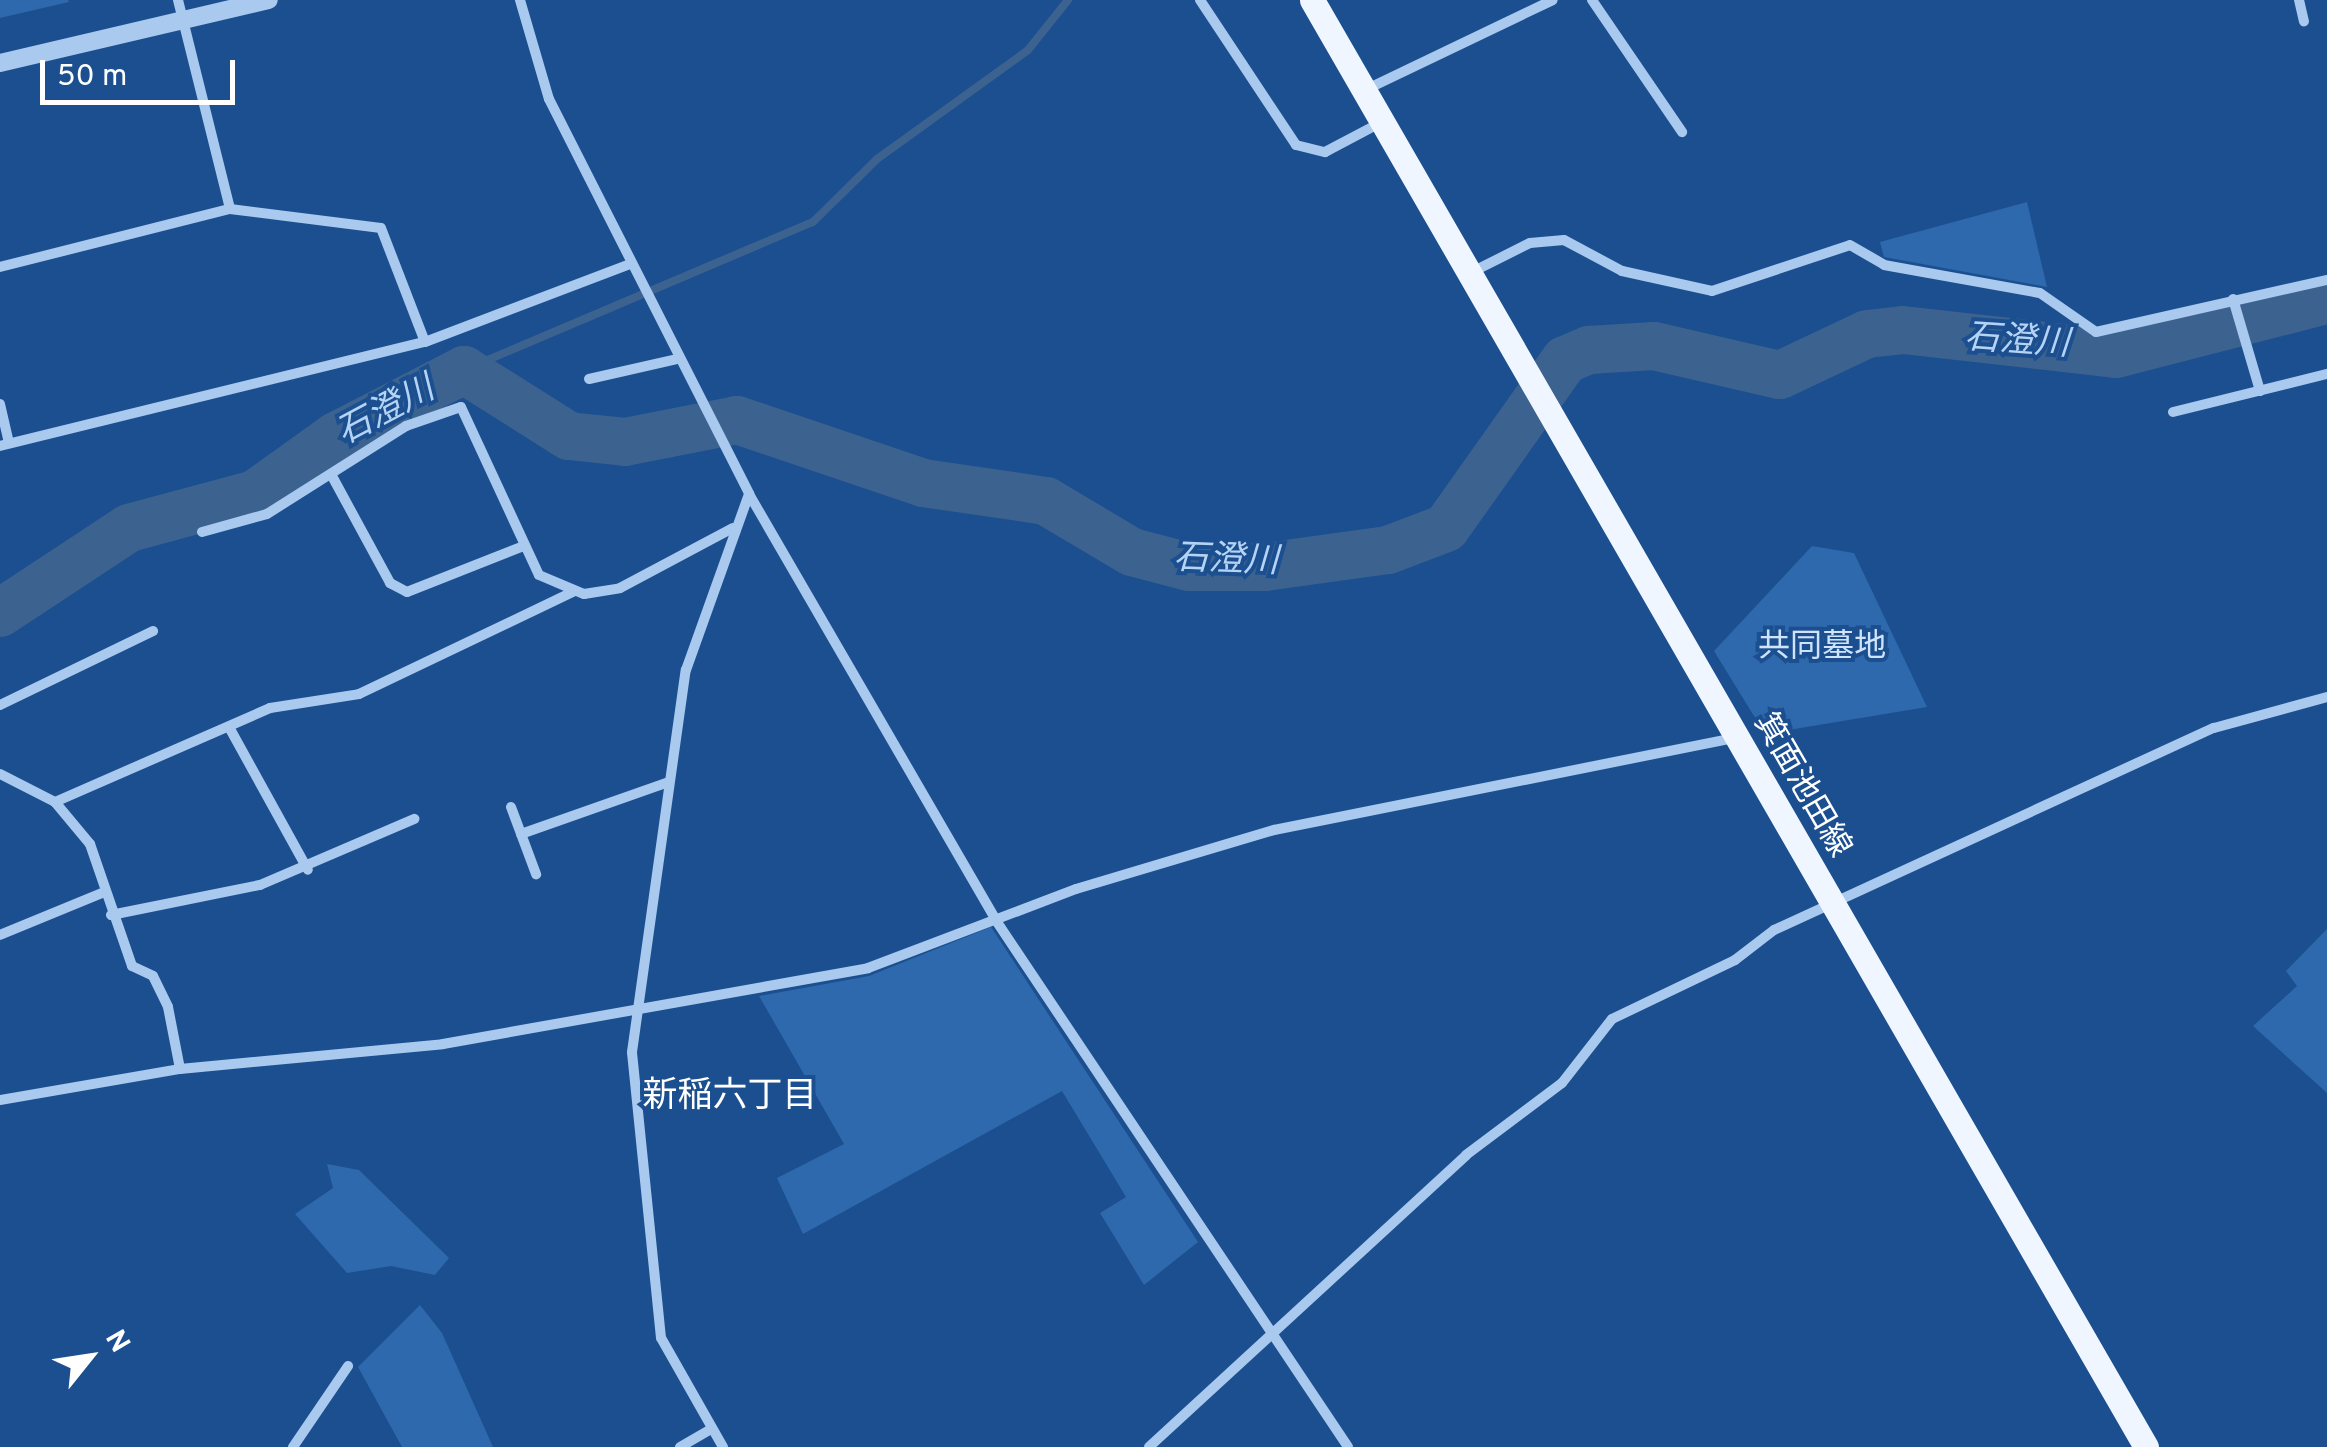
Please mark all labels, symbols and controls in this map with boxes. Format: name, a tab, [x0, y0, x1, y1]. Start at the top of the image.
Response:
scale bar	[45, 40, 240, 102]
text: 50 m	[57, 59, 127, 96]
water label: 石澄川	[1963, 317, 2071, 367]
water label: 石澄川	[330, 369, 442, 455]
water label: 石澄川	[1173, 538, 1279, 584]
park label: 共同墓地	[1758, 629, 1886, 667]
street label: 箕面池田線	[1744, 707, 1858, 865]
district label: 新稲六丁目	[643, 1076, 817, 1118]
north arrow	[40, 1307, 140, 1407]
text: N	[95, 1324, 137, 1360]

